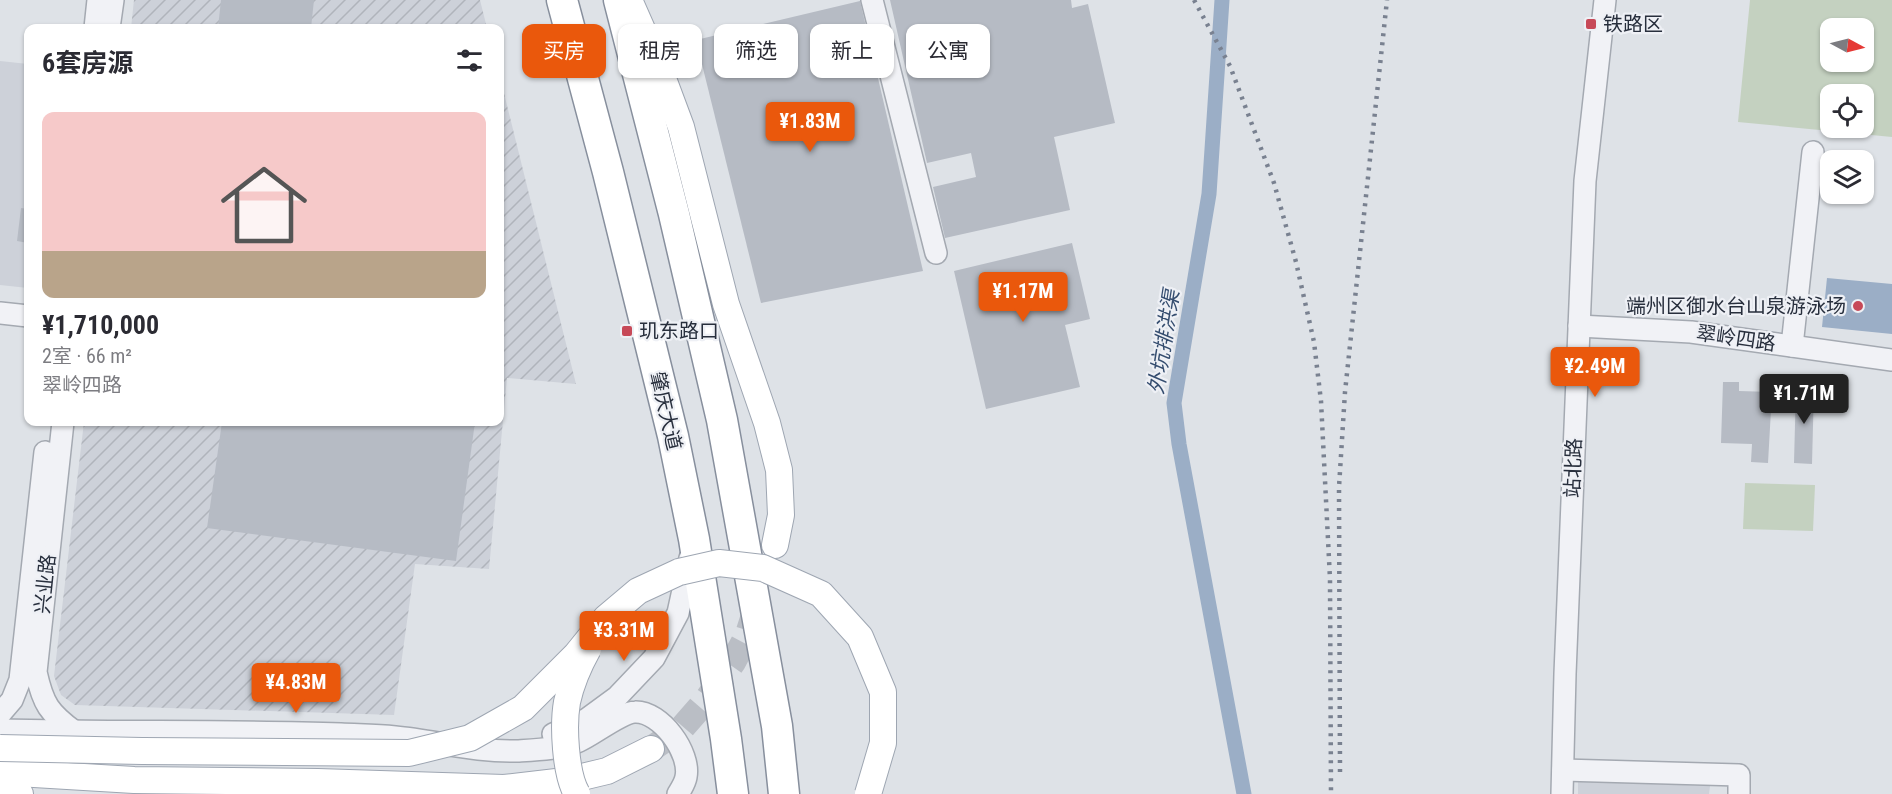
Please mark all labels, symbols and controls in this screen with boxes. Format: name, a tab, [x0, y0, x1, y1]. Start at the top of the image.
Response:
place label: 铁路区	[1603, 12, 1663, 36]
marker: 铁路区	[1584, 17, 1598, 31]
north arrow	[1820, 18, 1874, 72]
map controls	[1820, 18, 1874, 204]
chip: 买房	[522, 24, 606, 78]
chip: 租房	[618, 24, 702, 78]
chip: 筛选	[714, 24, 798, 78]
chip: 新上	[810, 24, 894, 78]
chip: 公寓	[906, 24, 990, 78]
icon: filters	[453, 44, 486, 77]
text: 6套房源	[42, 48, 133, 78]
button: locate	[1820, 84, 1874, 138]
pin: ¥1.83M	[761, 102, 859, 153]
text: ¥1.83M	[780, 109, 840, 133]
button: layers	[1820, 150, 1874, 204]
icon: home	[210, 151, 318, 259]
pin: ¥1.17M	[974, 272, 1072, 323]
text: ¥1.17M	[993, 279, 1053, 303]
water label: 外坑排洪渠	[1144, 285, 1185, 396]
place label: 端州区御水台山泉游泳场	[1626, 294, 1846, 318]
marker: 端州区御水台山泉游泳场	[1851, 299, 1865, 313]
text: ¥1,710,000	[42, 310, 159, 340]
place label: 玑东路口	[639, 319, 719, 343]
street label: 翠岭四路	[1695, 321, 1777, 355]
marker: 玑东路口	[620, 324, 634, 338]
text: 2室 · 66 m²	[42, 344, 132, 368]
pin: ¥2.49M	[1546, 347, 1644, 398]
text: ¥2.49M	[1565, 354, 1625, 378]
street label: 肇庆大道	[645, 369, 687, 453]
text: 翠岭四路	[42, 373, 122, 397]
pin: ¥1.71M	[1755, 374, 1853, 425]
text: ¥1.71M	[1774, 381, 1834, 405]
street label: 站北路	[1560, 438, 1586, 498]
street label: 兴业路	[30, 553, 60, 615]
pin: ¥3.31M	[575, 611, 673, 662]
text: ¥3.31M	[594, 618, 654, 642]
pin: ¥4.83M	[247, 663, 345, 714]
text: ¥4.83M	[266, 670, 326, 694]

